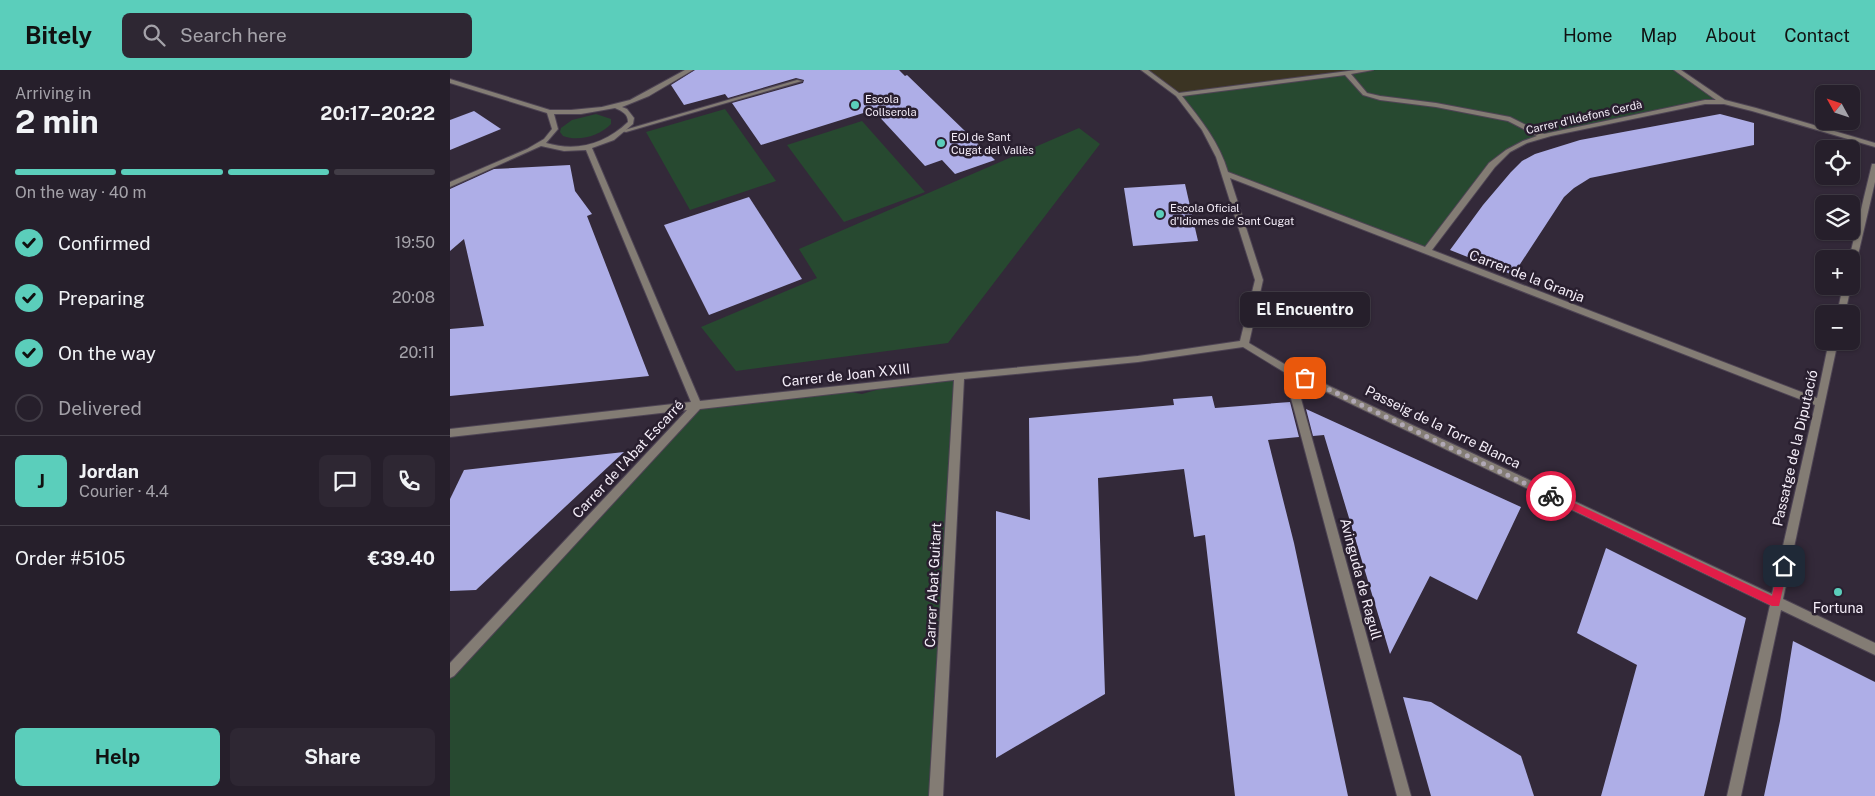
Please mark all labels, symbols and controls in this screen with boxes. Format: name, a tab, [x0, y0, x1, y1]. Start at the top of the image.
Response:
search box	[122, 13, 472, 58]
text: Bitely	[25, 21, 92, 49]
icon: search	[140, 21, 168, 49]
text: Search here	[180, 24, 287, 46]
text: Home	[1563, 25, 1613, 46]
text: Map	[1641, 25, 1677, 46]
text: About	[1705, 25, 1756, 46]
text: Contact	[1784, 25, 1850, 46]
text: Arriving in	[15, 84, 91, 103]
north arrow	[1815, 85, 1860, 130]
map controls	[1815, 85, 1860, 350]
place label: Escola Collserola	[865, 93, 917, 118]
street label: Carrer d'Ildefons Cerdà	[1525, 98, 1643, 136]
marker: Escola Collserola	[849, 99, 861, 111]
text: 20:17–20:22	[320, 102, 435, 124]
text: 2 min	[15, 103, 99, 140]
place label: EOI de Sant Cugat del Vallès	[951, 131, 1034, 156]
marker: EOI de Sant Cugat del Vallès	[935, 137, 947, 149]
button: locate	[1815, 140, 1860, 185]
text: On the way · 40 m	[15, 183, 146, 202]
button: layers	[1815, 195, 1860, 240]
place label: Escola Oficial d'Idiomes de Sant Cugat	[1170, 202, 1294, 227]
marker: Escola Oficial d'Idiomes de Sant Cugat	[1154, 208, 1166, 220]
icon: check	[15, 229, 43, 257]
text: Confirmed	[58, 232, 151, 254]
text: 19:50	[395, 233, 435, 252]
street label: Carrer de la Granja	[1467, 247, 1587, 305]
button: +	[1815, 250, 1860, 295]
icon: check	[15, 284, 43, 312]
text: Preparing	[58, 287, 145, 309]
text: 20:08	[392, 288, 435, 307]
callout: El Encuentro	[1240, 293, 1370, 328]
text: El Encuentro	[1256, 300, 1354, 319]
button: −	[1815, 305, 1860, 350]
icon: check	[15, 339, 43, 367]
text: On the way	[58, 342, 156, 364]
text: 20:11	[399, 343, 435, 362]
pin	[1284, 357, 1326, 399]
street label: Carrer de Joan XXIII	[781, 360, 911, 390]
icon: bag	[1291, 364, 1319, 392]
street label: Passatge de la Diputació	[1769, 368, 1821, 528]
street label: Passeig de la Torre Blanca	[1363, 382, 1523, 472]
text: Delivered	[58, 397, 142, 419]
street label: Carrer de l'Abat Escarré	[569, 397, 687, 521]
button: chat	[319, 455, 371, 507]
button: phone	[383, 455, 435, 507]
text: Jordan	[79, 460, 139, 482]
text: J	[37, 470, 45, 492]
courier	[1526, 471, 1576, 521]
text: Courier · 4.4	[79, 482, 169, 501]
icon: bike	[1537, 482, 1565, 510]
street label: Avinguda de Ragull	[1337, 516, 1385, 642]
street label: Carrer Abat Guitart	[922, 522, 944, 648]
pin	[1763, 545, 1805, 587]
text: Order #5105	[15, 547, 125, 569]
text: €39.40	[368, 547, 435, 569]
icon: home	[1770, 552, 1798, 580]
marker: Fortuna	[1832, 586, 1844, 598]
place label: Fortuna	[1813, 600, 1863, 616]
button: Help	[15, 728, 220, 786]
button: Share	[230, 728, 435, 786]

